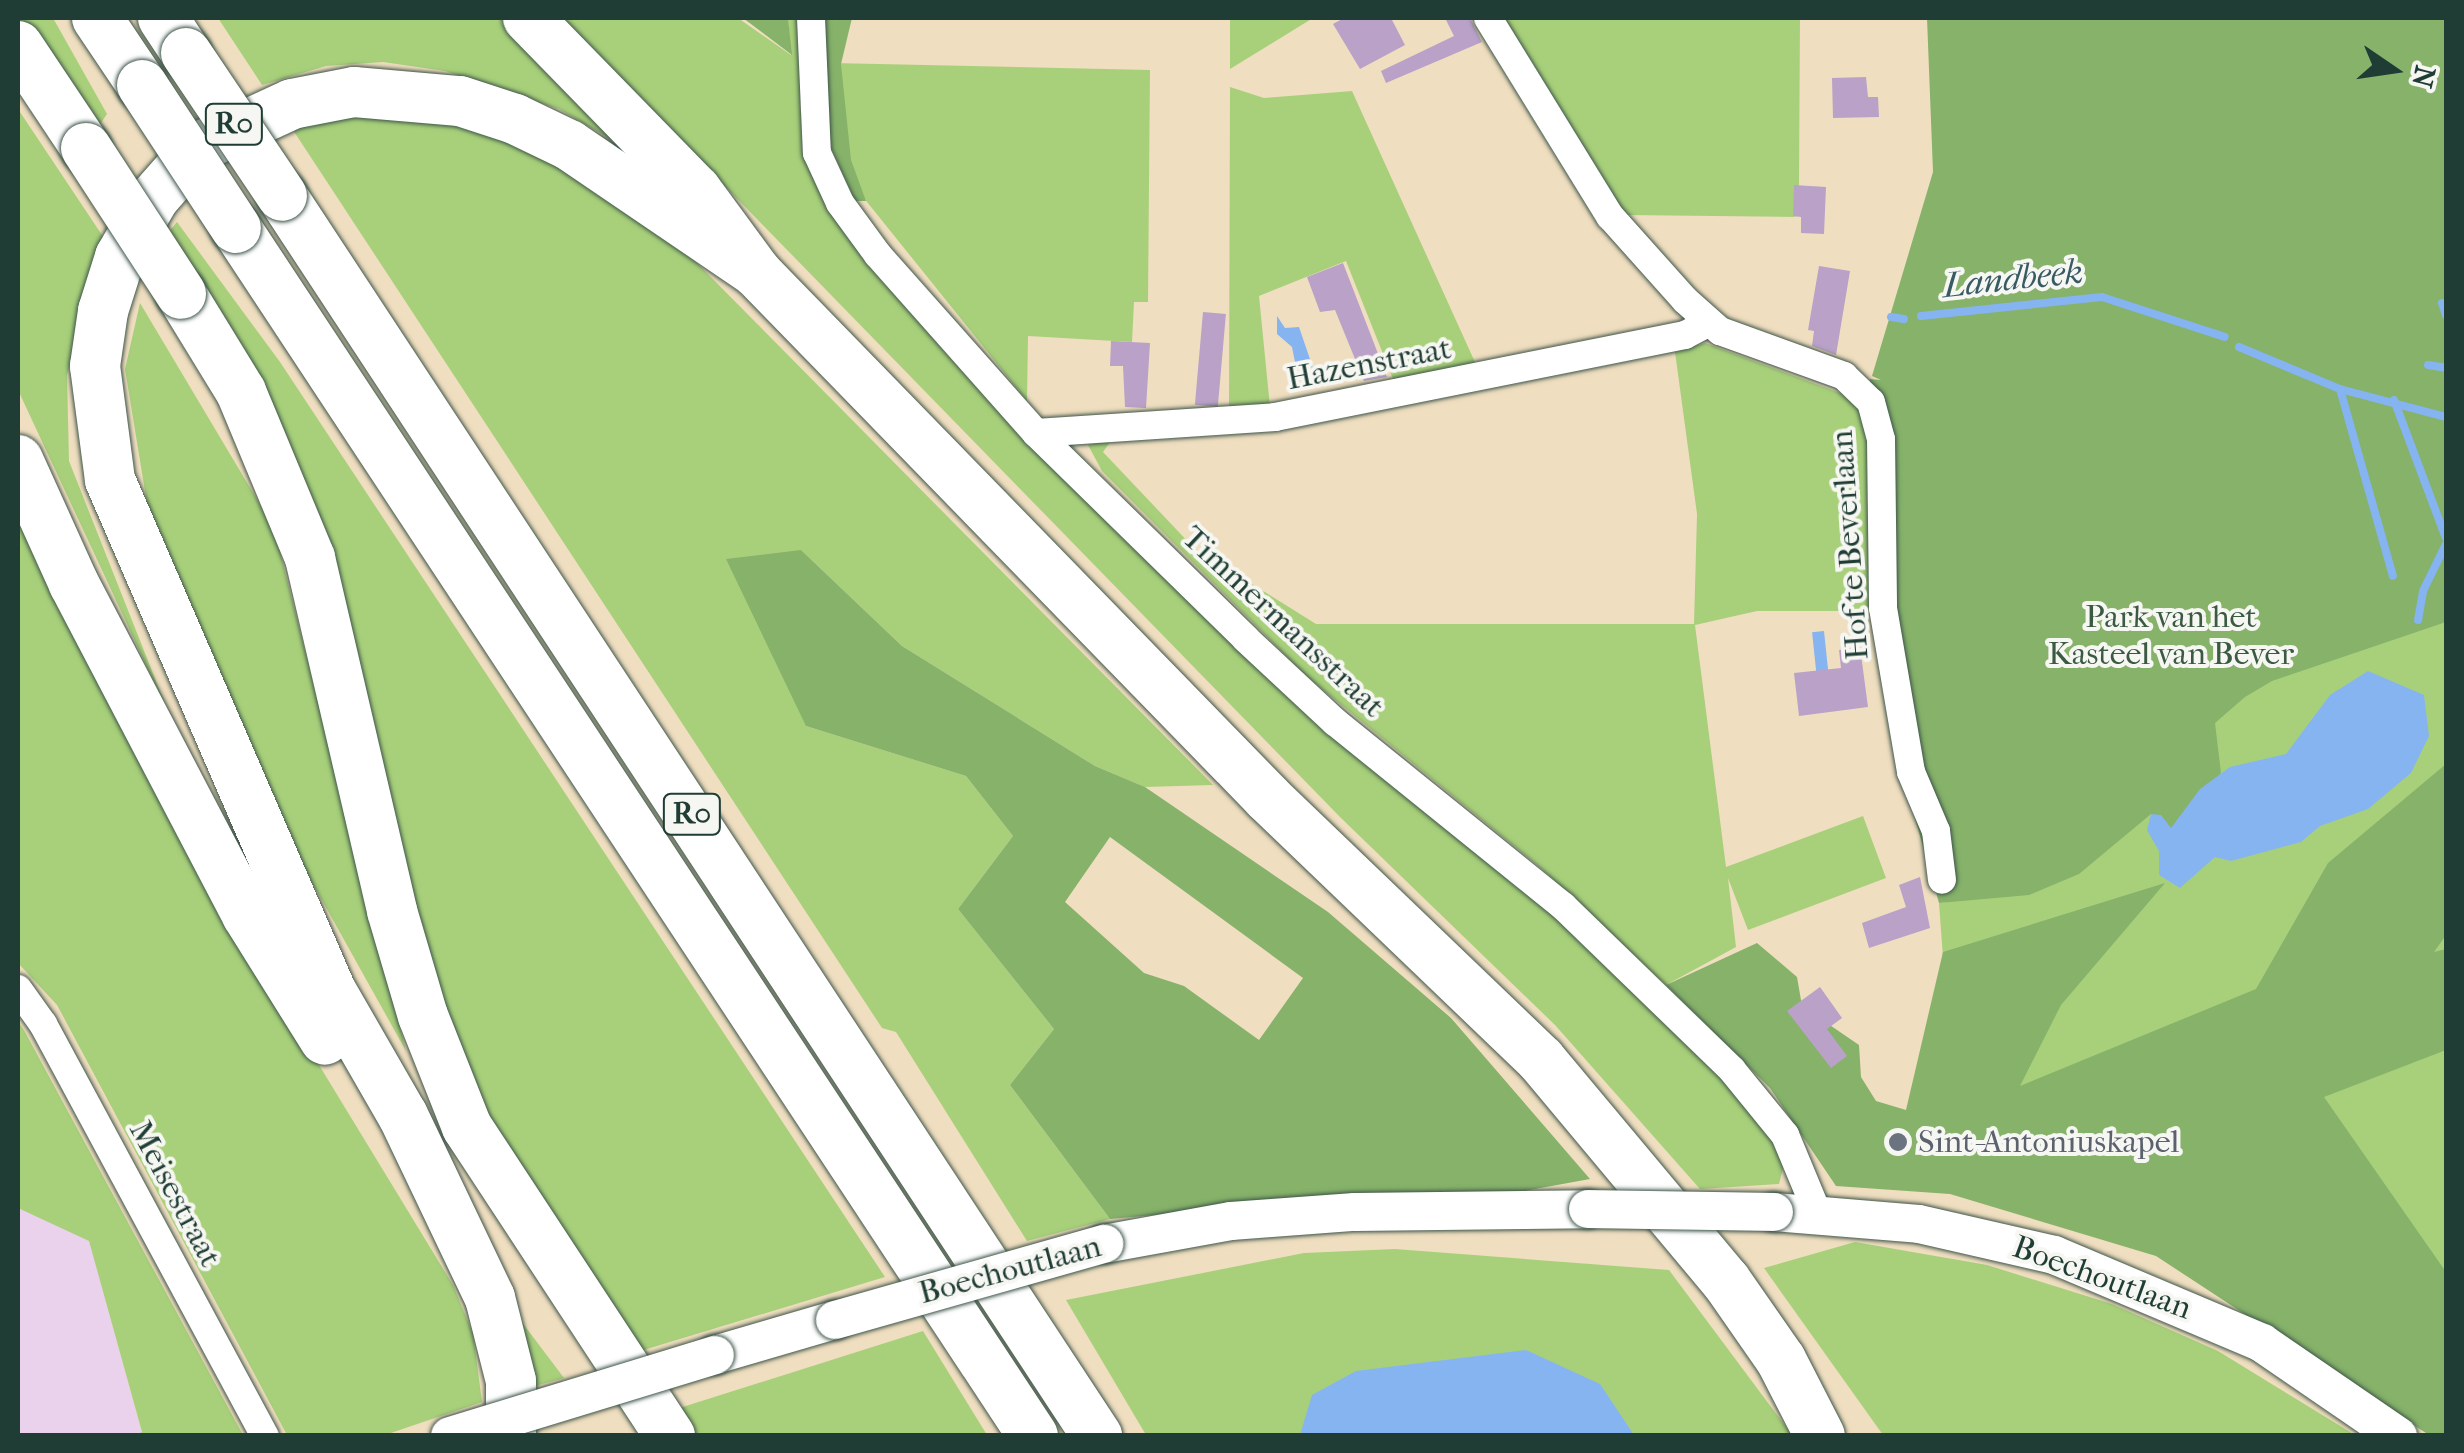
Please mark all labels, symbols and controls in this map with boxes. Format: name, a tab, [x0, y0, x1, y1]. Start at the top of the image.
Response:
north arrow	[2344, 20, 2444, 120]
text: N	[2405, 63, 2442, 91]
road number: R0	[204, 99, 264, 149]
water label: Landbeek	[1941, 251, 2085, 307]
street label: Hazenstraat	[1284, 329, 1454, 399]
street label: Hof te Beverlaan	[1823, 429, 1877, 661]
street label: Timmermansstraat	[1174, 518, 1392, 726]
park label: Park van het Kasteel van Bever	[2048, 599, 2294, 674]
road number: R0	[662, 789, 722, 839]
street label: Meisestraat	[121, 1114, 229, 1274]
place label: Sint-Antoniuskapel	[1918, 1123, 2179, 1161]
marker: Sint-Antoniuskapel	[1887, 1131, 1909, 1153]
street label: Boechoutlaan	[915, 1227, 1105, 1313]
street label: Boechoutlaan	[2008, 1228, 2196, 1328]

